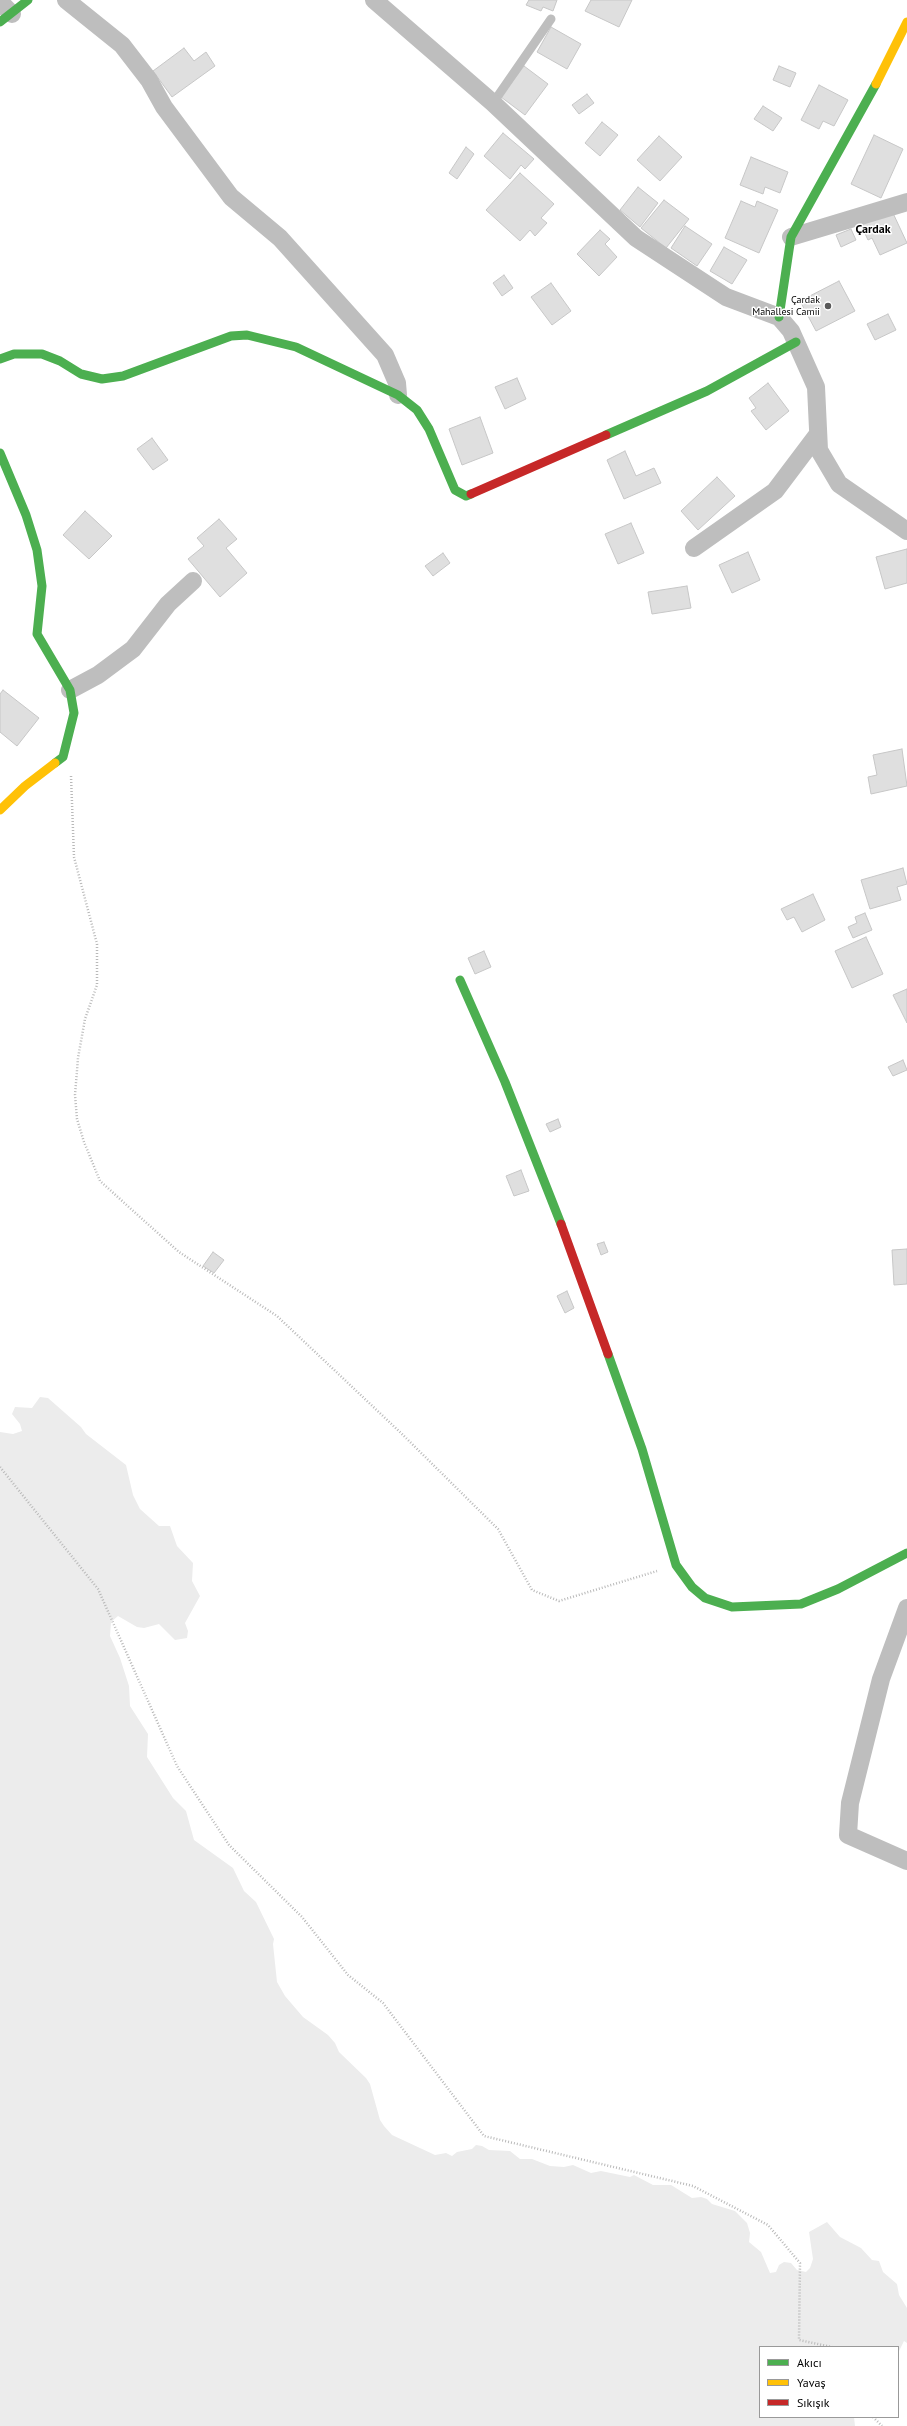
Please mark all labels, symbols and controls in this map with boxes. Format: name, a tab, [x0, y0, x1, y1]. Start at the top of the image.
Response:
district label: Çardak	[855, 223, 891, 237]
place label: Çardak Mahallesi Camii	[752, 294, 820, 318]
marker: Çardak Mahallesi Camii	[823, 301, 833, 311]
legend	[759, 2346, 899, 2418]
text: Akıcı	[797, 2355, 822, 2370]
text: Yavaş	[797, 2375, 826, 2390]
text: Sıkışık	[797, 2395, 830, 2410]

